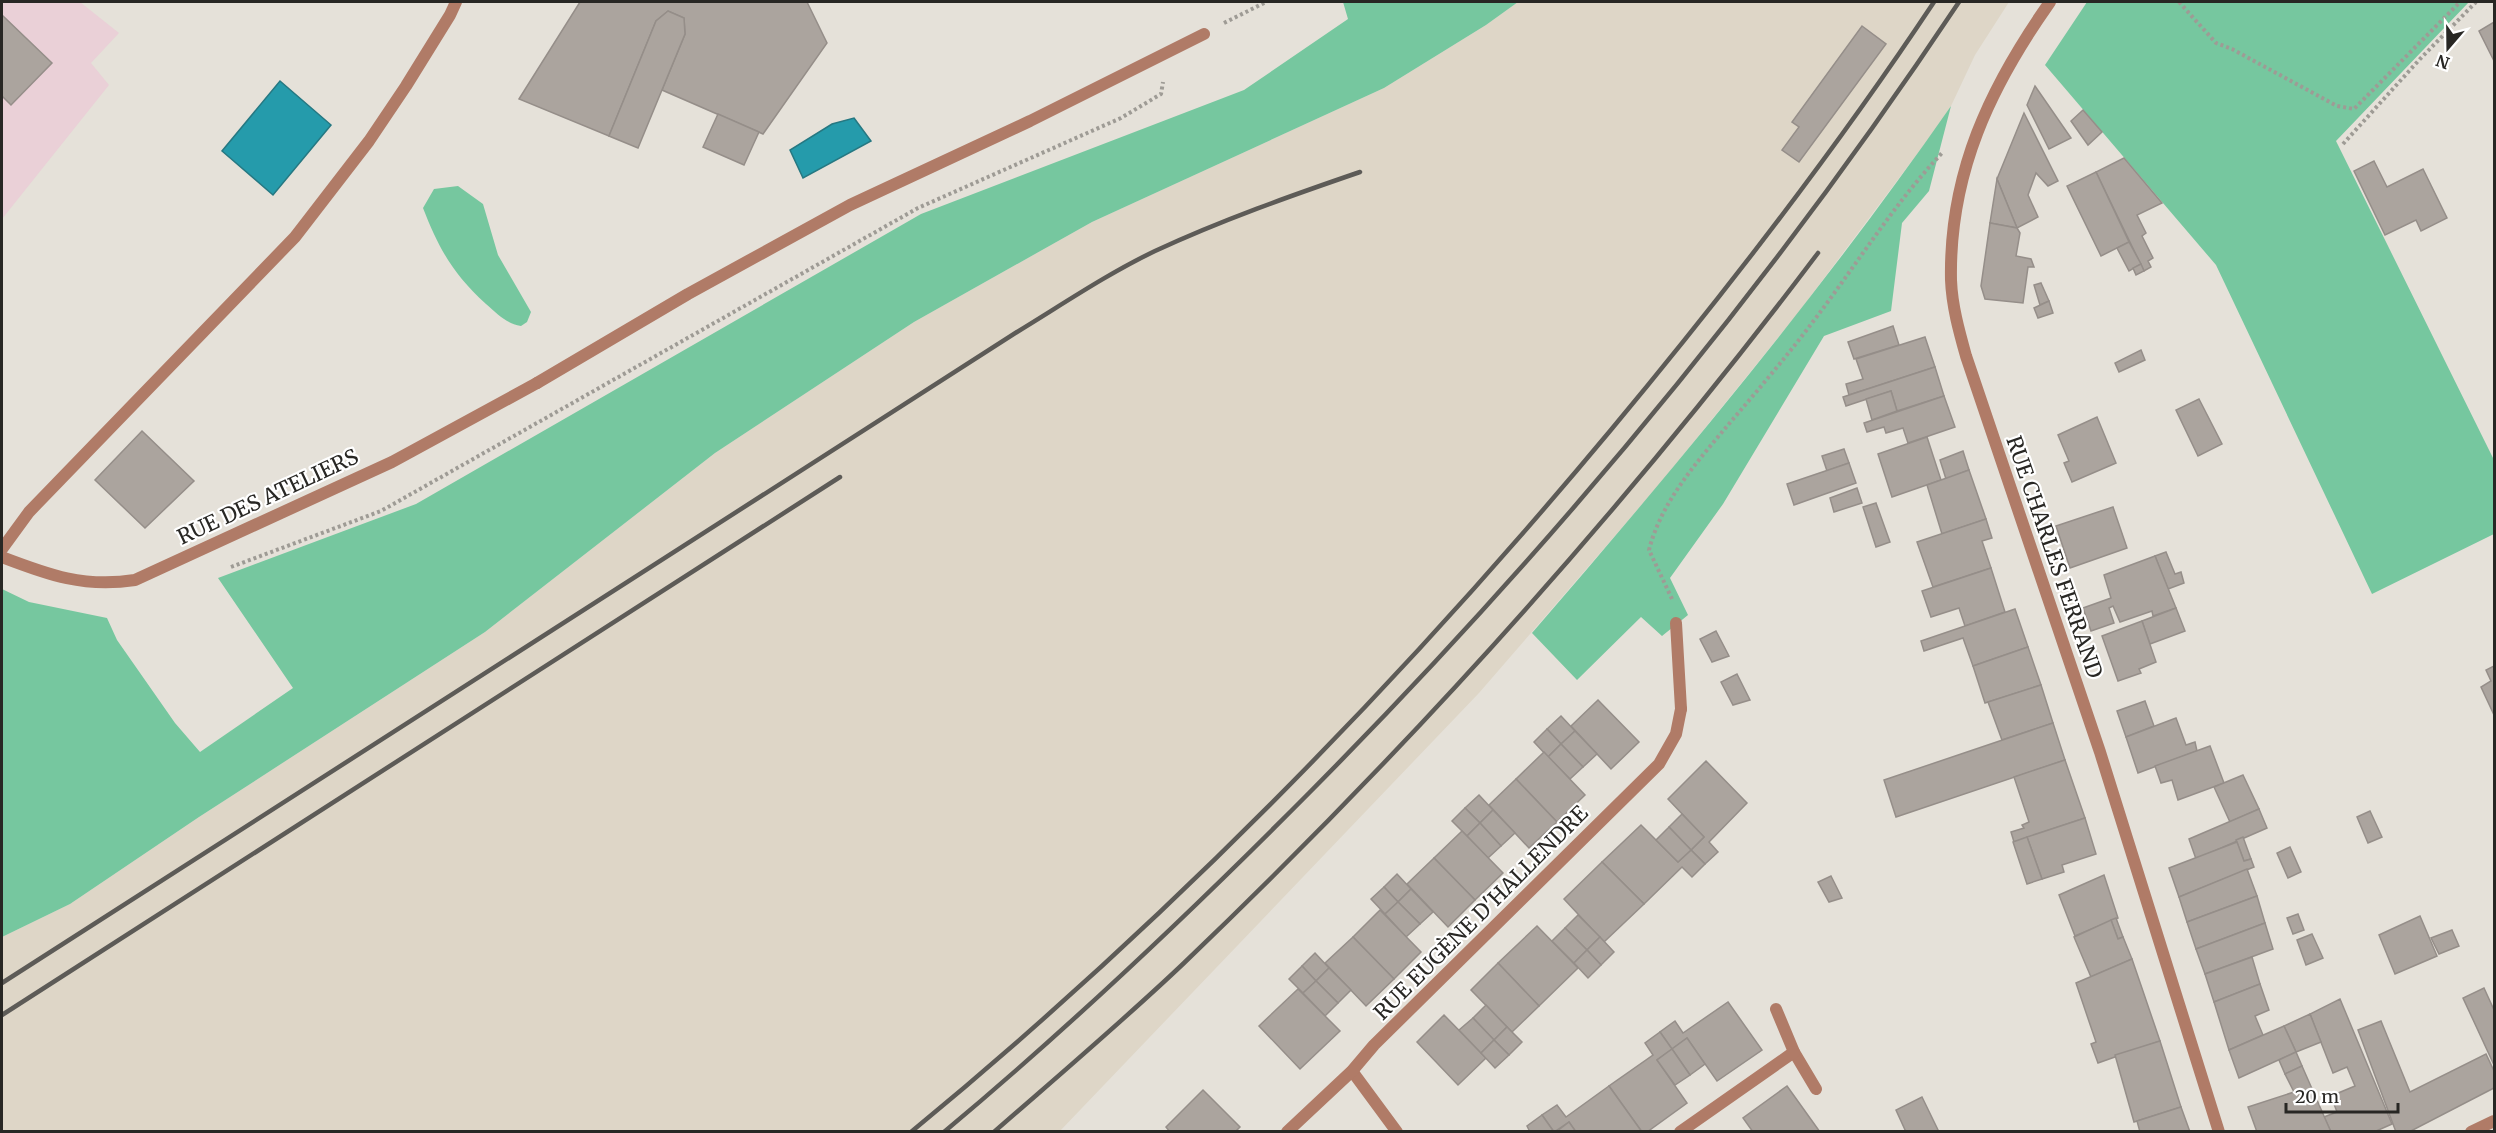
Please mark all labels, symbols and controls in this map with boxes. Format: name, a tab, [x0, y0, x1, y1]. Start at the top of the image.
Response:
north arrow	[2418, 18, 2478, 78]
text: N	[2433, 50, 2452, 74]
street label: RUE CHARLES FERRAND	[2000, 432, 2109, 682]
street label: RUE DES ATELIERS	[173, 443, 363, 550]
street label: RUE EUGÈNE D'HALLENDRE	[1367, 799, 1594, 1025]
scale bar	[2286, 1076, 2398, 1114]
text: 20 m	[2295, 1085, 2339, 1108]

